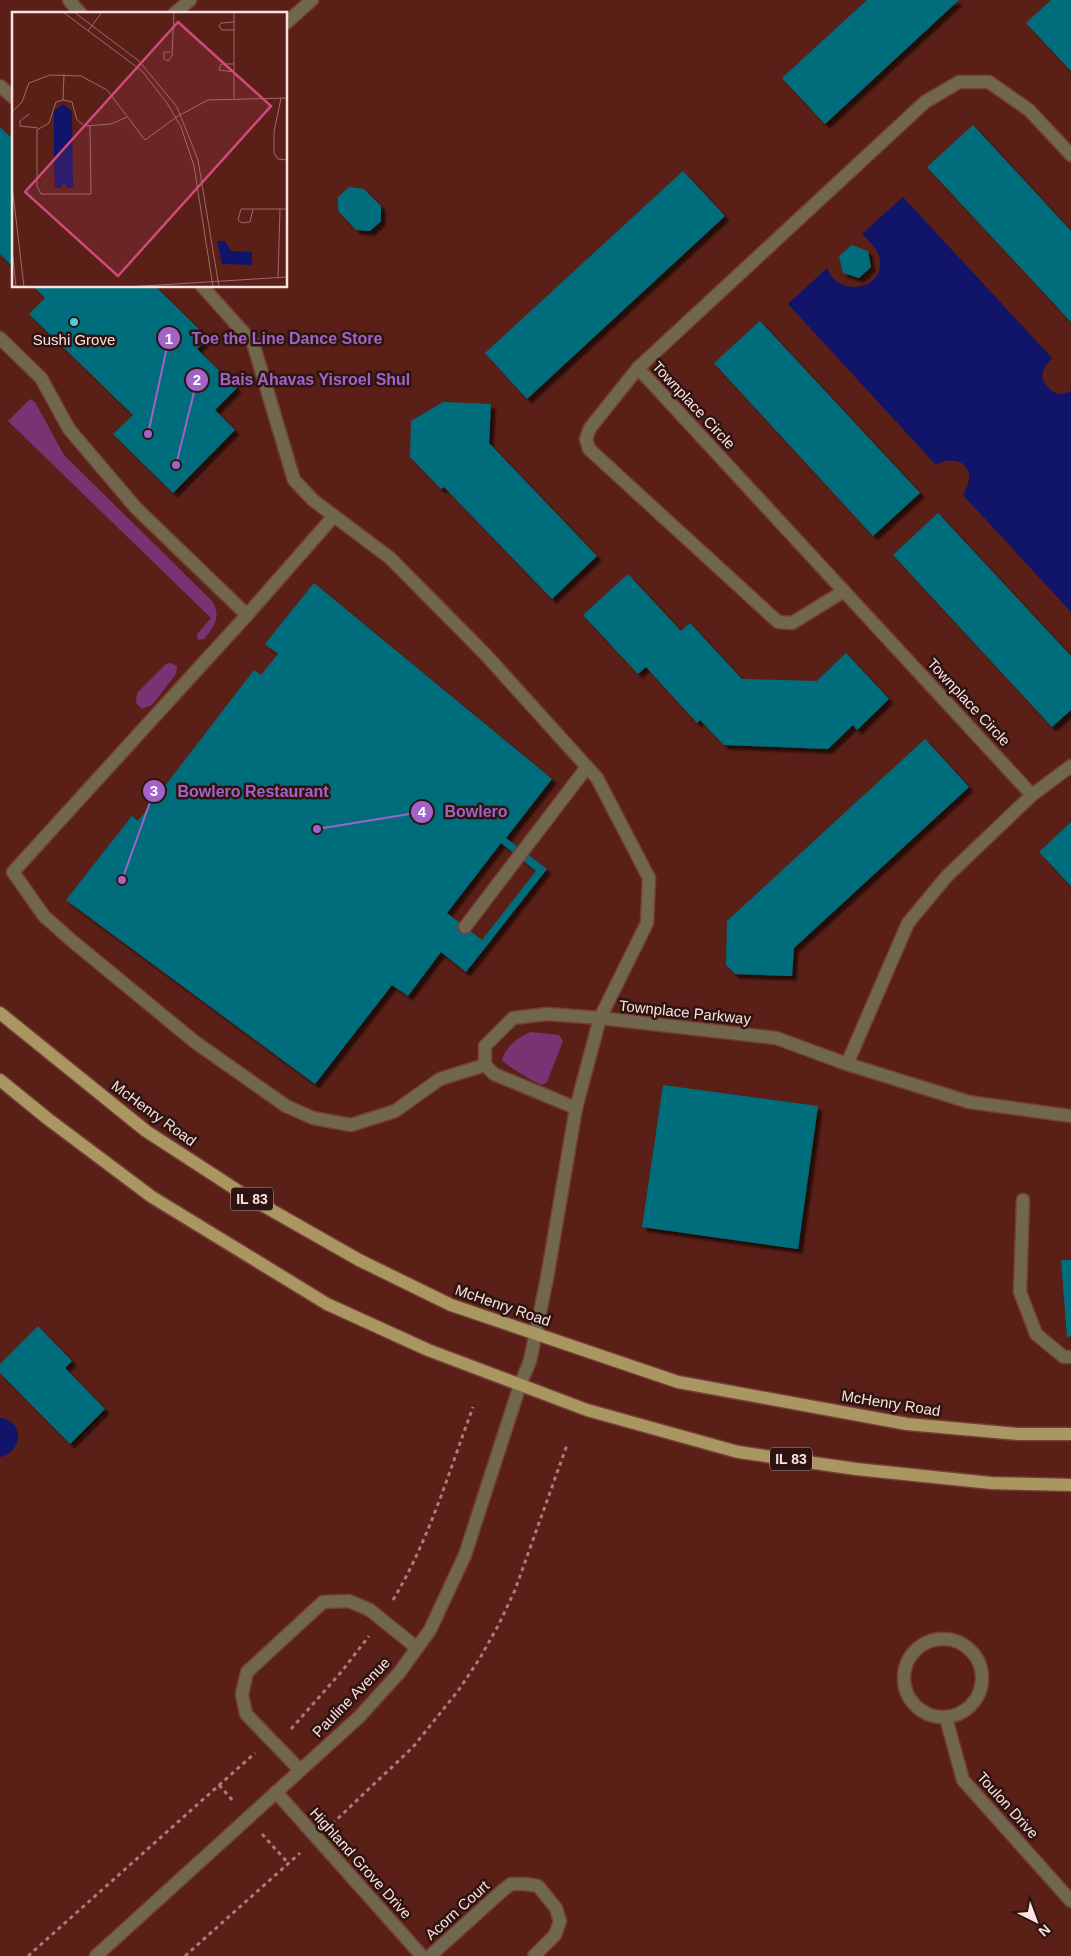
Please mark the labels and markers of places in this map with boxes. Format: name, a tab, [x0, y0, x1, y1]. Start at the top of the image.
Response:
marker: Sushi Grove	[68, 316, 80, 328]
callout: Toe the Line Dance Store	[157, 323, 392, 354]
place label: Sushi Grove	[33, 331, 115, 348]
callout: Bais Ahavas Yisroel Shul	[184, 364, 421, 395]
callout: Bowlero Restaurant	[142, 776, 338, 807]
callout: Bowlero	[409, 796, 518, 827]

